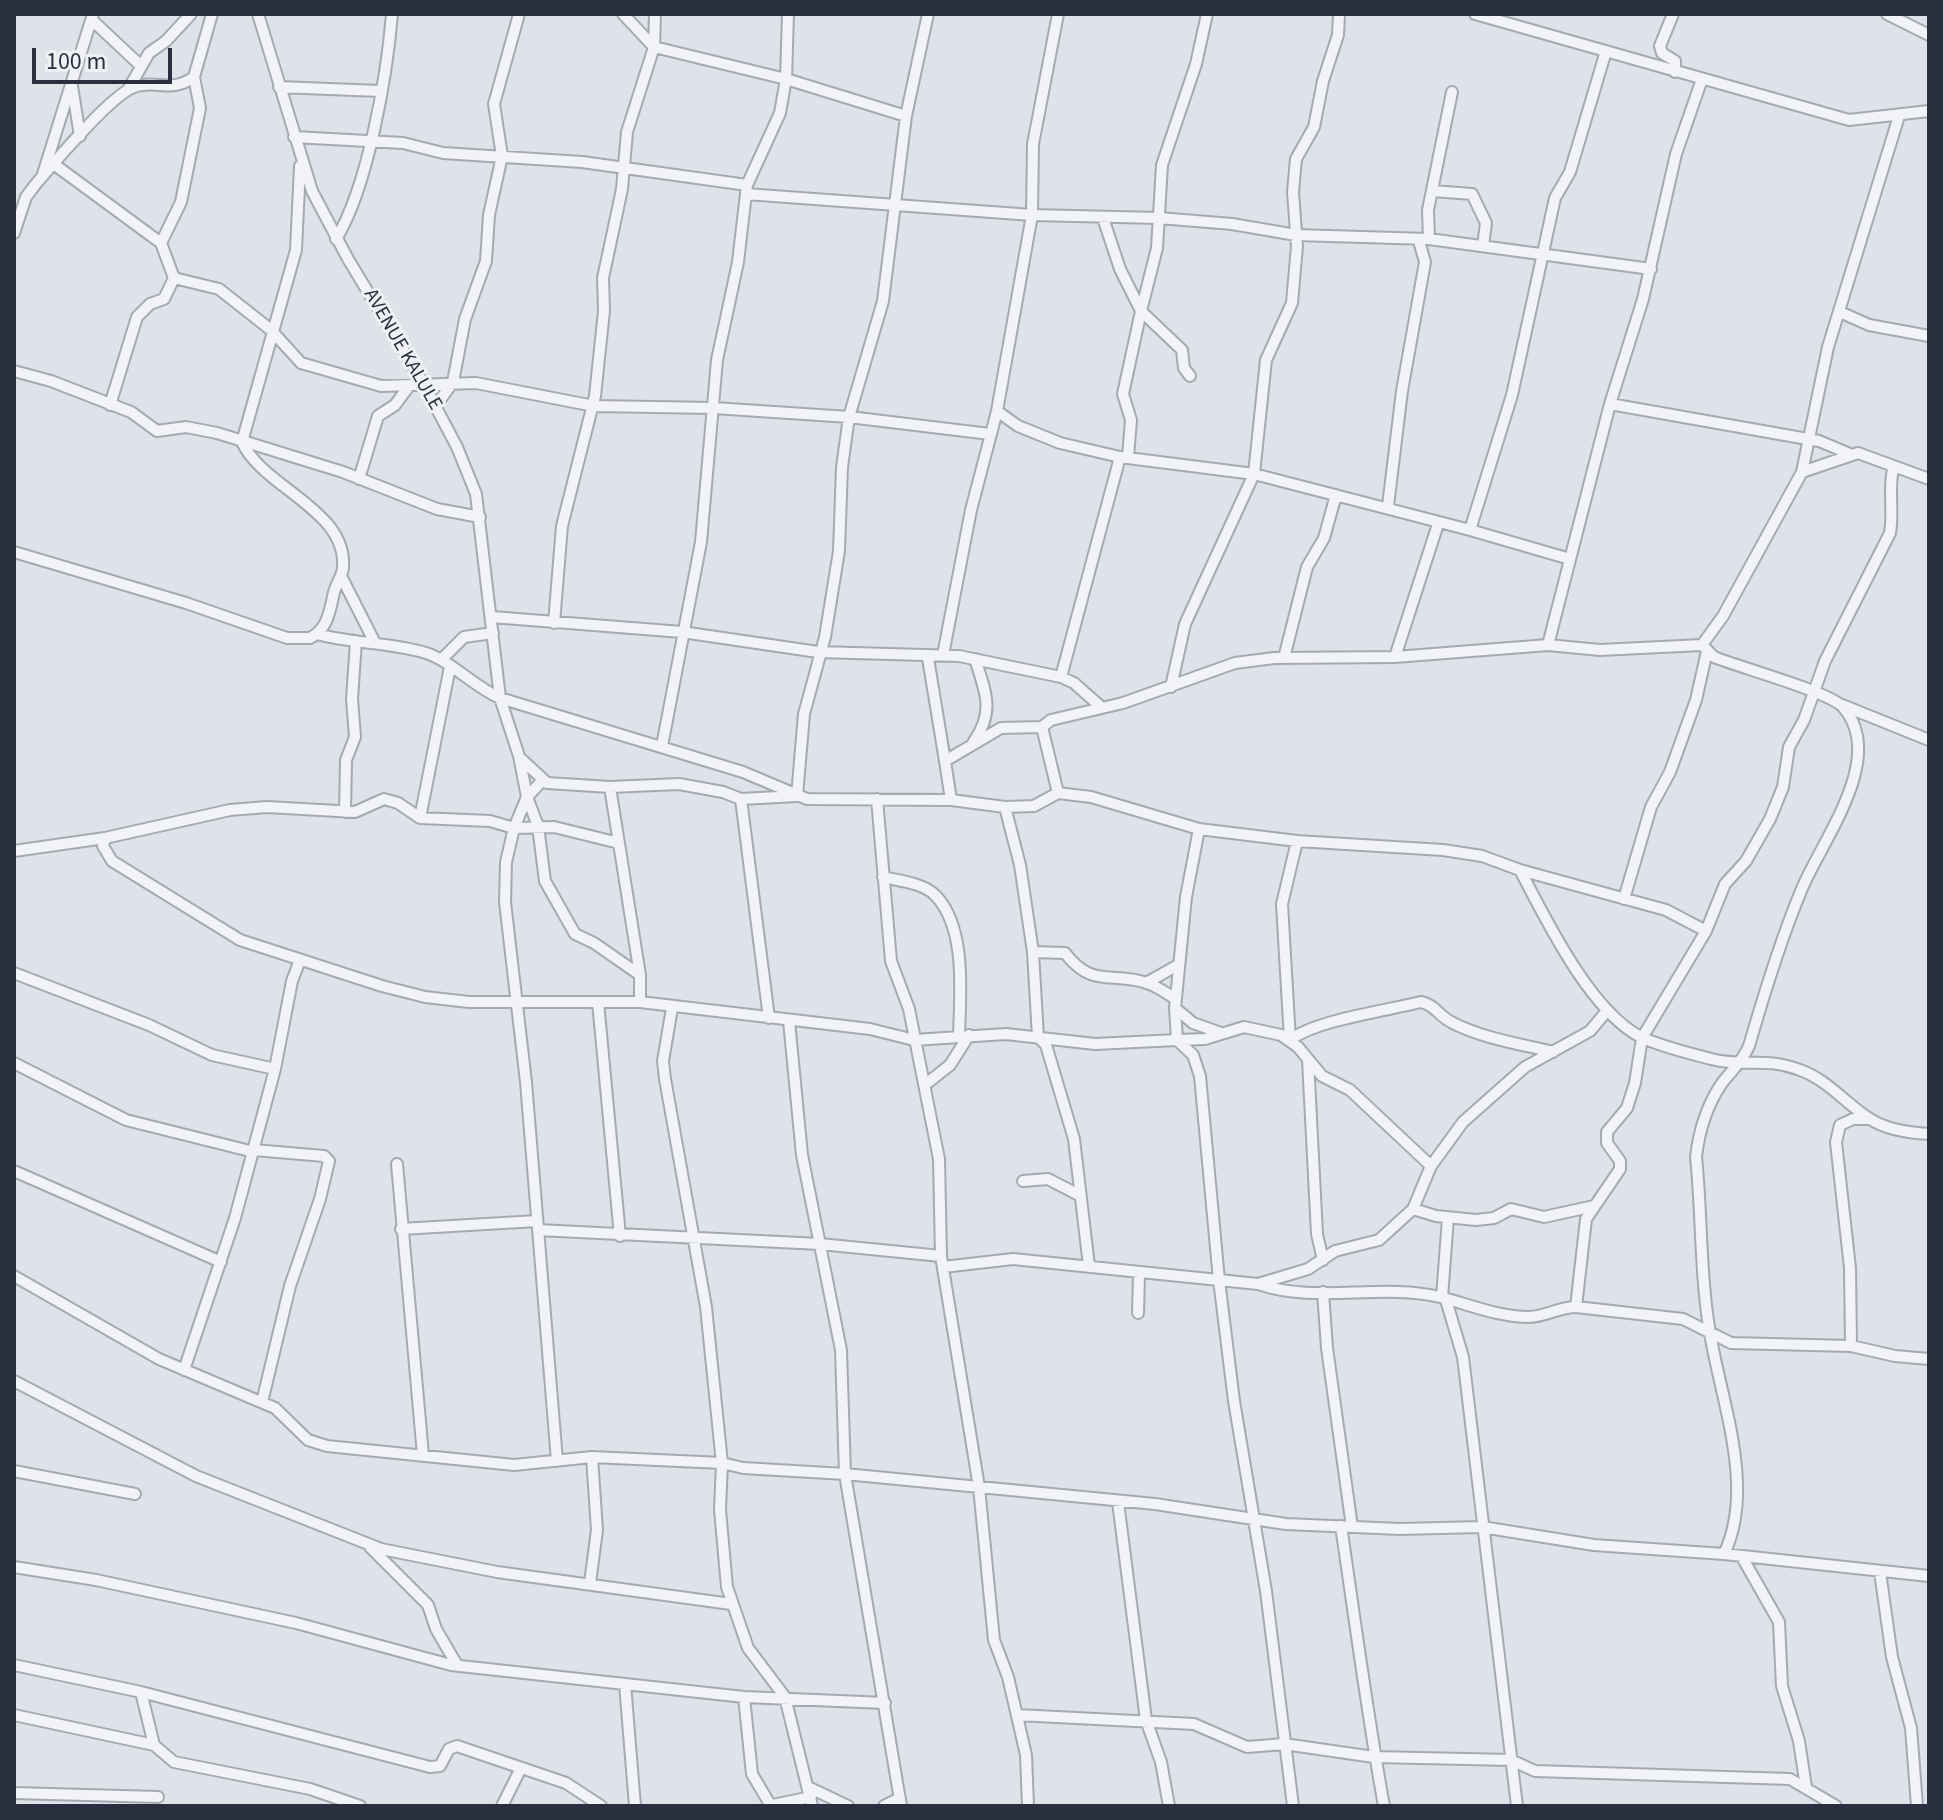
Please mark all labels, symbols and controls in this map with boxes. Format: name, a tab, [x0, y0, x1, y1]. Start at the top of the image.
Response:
scale bar	[36, 32, 176, 82]
text: 100 m	[46, 44, 106, 79]
street label: AVENUE KALULE	[358, 285, 446, 415]

